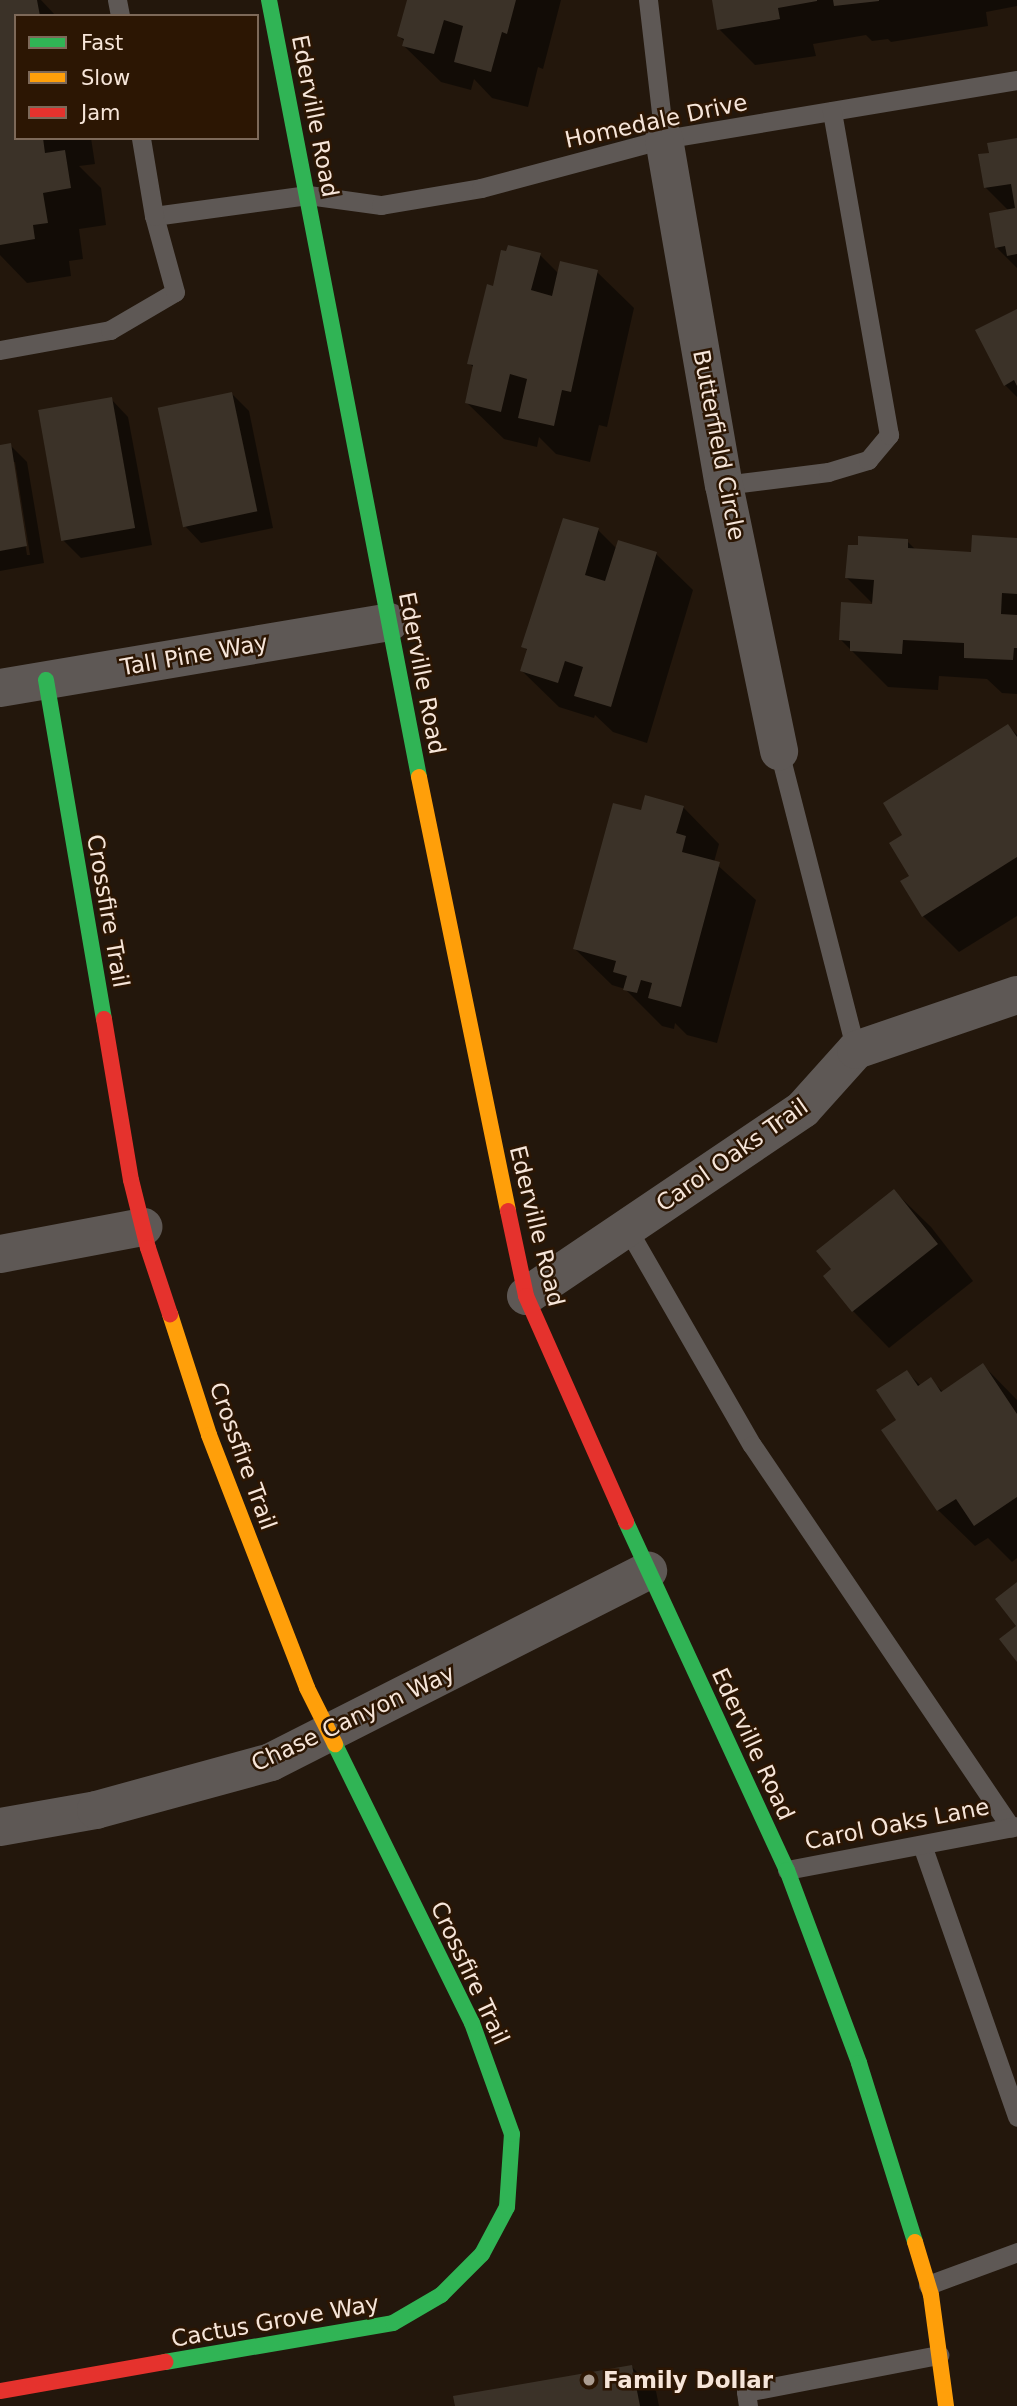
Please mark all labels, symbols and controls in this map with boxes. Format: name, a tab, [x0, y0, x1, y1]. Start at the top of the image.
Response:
legend	[14, 14, 259, 140]
text: Fast	[81, 31, 123, 55]
street label: Ederville Road	[286, 33, 344, 199]
text: Slow	[81, 66, 130, 90]
street label: Homedale Drive	[562, 88, 750, 154]
text: Jam	[81, 101, 121, 125]
street label: Butterfield Circle	[687, 347, 751, 543]
street label: Ederville Road	[393, 590, 451, 756]
street label: Tall Pine Way	[118, 628, 270, 682]
street label: Crossfire Trail	[81, 832, 135, 990]
street label: Carol Oaks Trail	[651, 1092, 813, 1218]
street label: Ederville Road	[504, 1143, 570, 1309]
street label: Crossfire Trail	[204, 1378, 282, 1534]
street label: Chase Canyon Way	[247, 1659, 459, 1777]
street label: Ederville Road	[706, 1664, 800, 1824]
street label: Carol Oaks Lane	[802, 1793, 992, 1855]
street label: Crossfire Trail	[425, 1897, 515, 2049]
street label: Cactus Grove Way	[169, 2289, 381, 2353]
place label: Family Dollar	[603, 2366, 773, 2394]
marker: Family Dollar	[581, 2372, 597, 2388]

